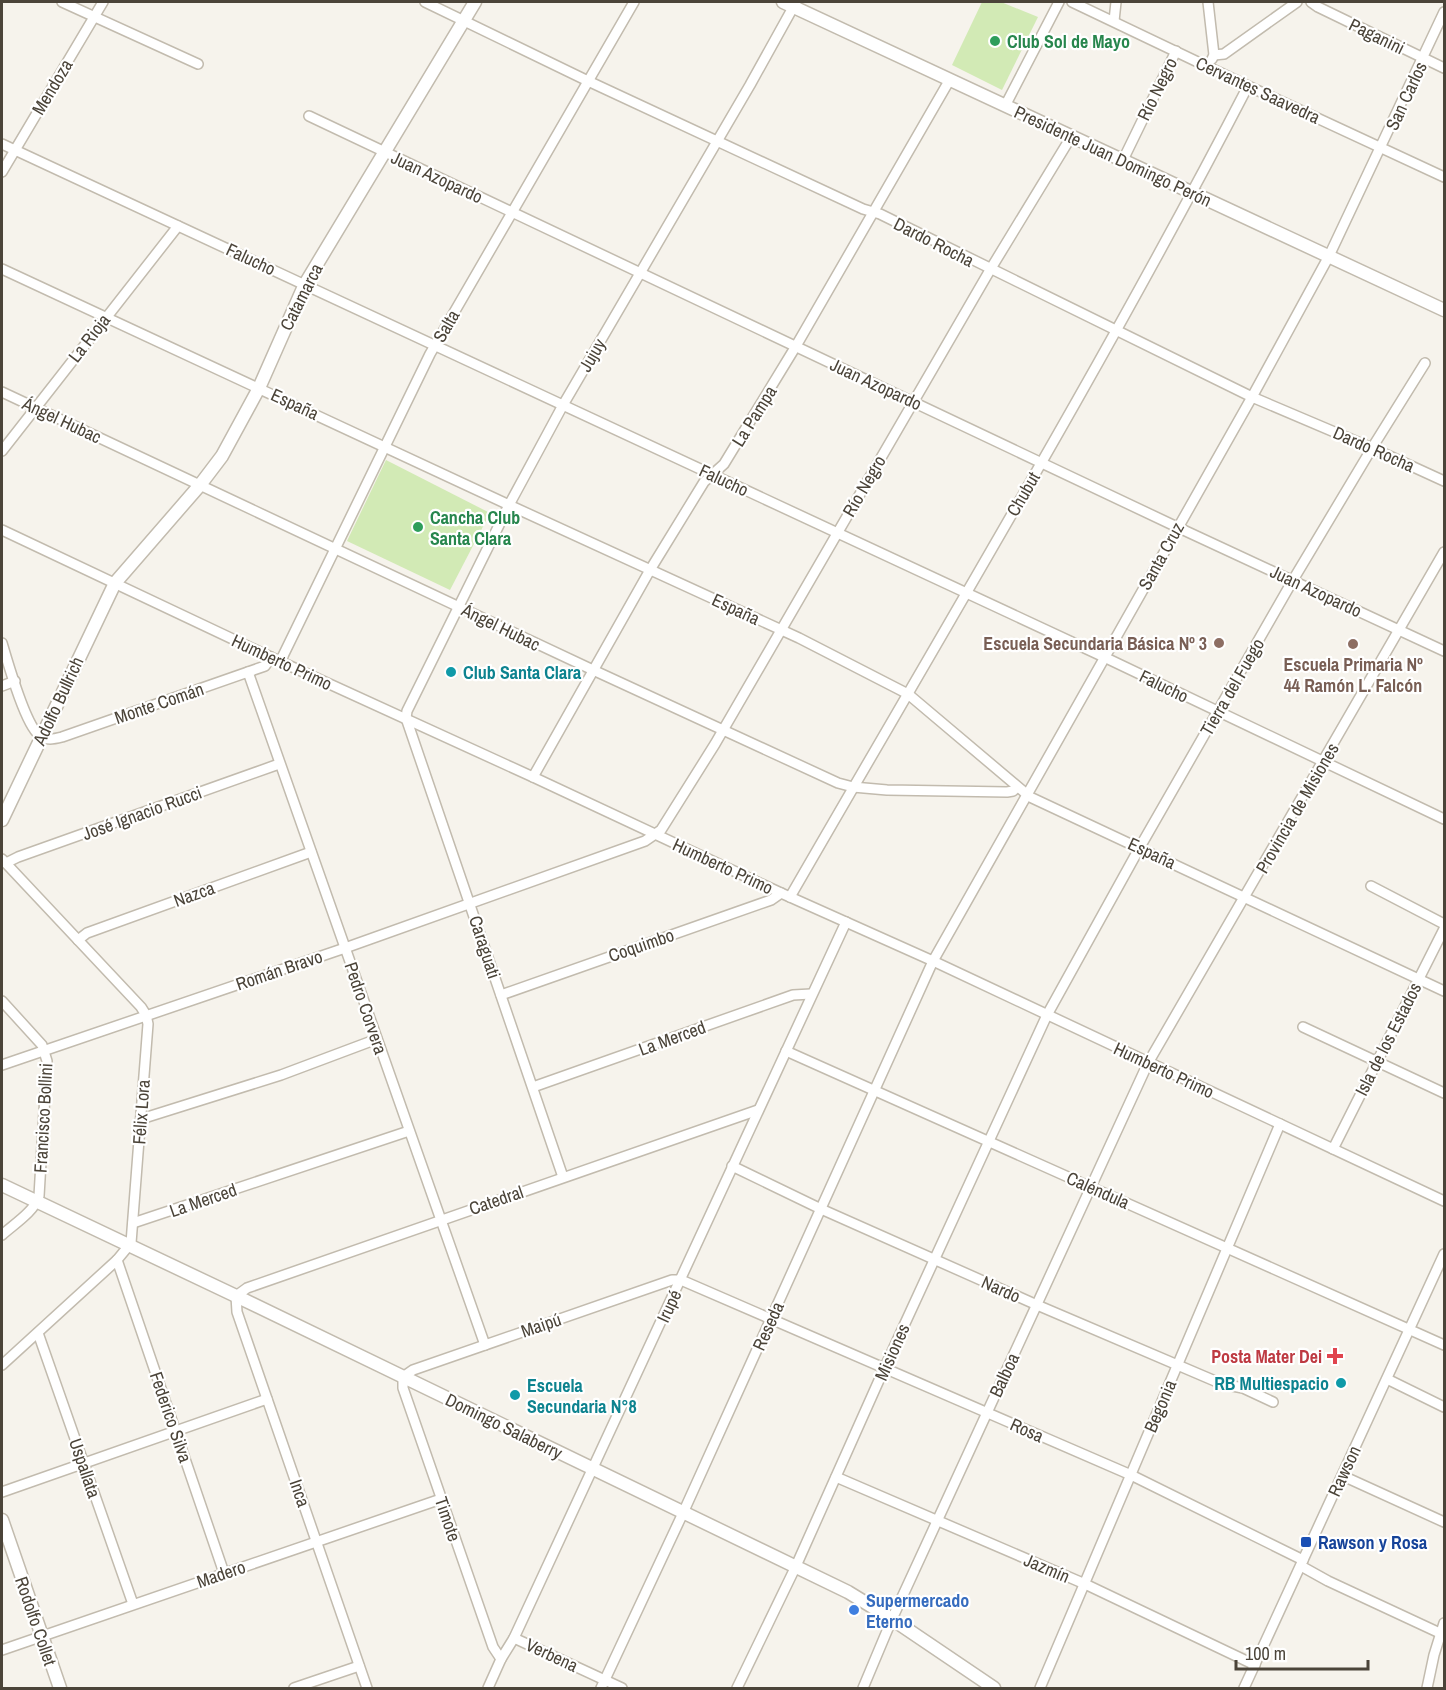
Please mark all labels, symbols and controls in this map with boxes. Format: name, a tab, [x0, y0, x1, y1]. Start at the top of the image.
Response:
street label: Paganini	[1345, 12, 1409, 60]
place label: Club Sol de Mayo	[1007, 29, 1130, 54]
marker: Club Sol de Mayo	[988, 34, 1002, 48]
street label: Cervantes Saavedra	[1192, 50, 1324, 130]
street label: Río Negro	[1131, 53, 1183, 125]
street label: Mendoza	[26, 55, 78, 119]
street label: San Carlos	[1379, 58, 1433, 134]
street label: Presidente Juan Domingo Perón	[1010, 99, 1216, 213]
street label: Juan Azopardo	[387, 145, 487, 209]
street label: Dardo Rocha	[890, 211, 978, 273]
street label: Falucho	[222, 237, 280, 281]
street label: Catamarca	[273, 259, 329, 335]
street label: Salta	[427, 305, 465, 347]
street label: La Rioja	[62, 309, 116, 367]
street label: Jujuy	[573, 333, 612, 376]
street label: Juan Azopardo	[826, 352, 926, 416]
street label: La Pampa	[726, 381, 782, 451]
street label: España	[267, 382, 323, 426]
street label: Ángel Hubac	[18, 390, 106, 449]
street label: Dardo Rocha	[1329, 420, 1419, 478]
street label: Río Negro	[836, 451, 892, 521]
street label: Falucho	[695, 458, 753, 502]
street label: Chubut	[1000, 467, 1046, 521]
place label: Cancha Club Santa Clara	[430, 505, 520, 551]
street label: Santa Cruz	[1132, 518, 1190, 594]
marker: Cancha Club Santa Clara	[411, 520, 425, 534]
street label: Juan Azopardo	[1266, 559, 1366, 623]
street label: España	[708, 587, 764, 631]
street label: Ángel Hubac	[457, 597, 544, 657]
street label: Humberto Primo	[228, 628, 336, 696]
place label: Escuela Secundaria Básica Nº 3	[983, 631, 1207, 656]
street label: Tierra del Fuego	[1194, 634, 1270, 740]
marker: Escuela Secundaria Básica Nº 3	[1212, 636, 1226, 650]
marker: Escuela Primaria Nº 44 Ramón L. Falcón	[1346, 637, 1360, 651]
place label: Escuela Primaria Nº 44 Ramón L. Falcón	[1283, 652, 1423, 698]
street label: Adolfo Bullrich	[26, 653, 89, 750]
place label: Club Santa Clara	[463, 660, 582, 685]
street label: Falucho	[1135, 663, 1193, 709]
marker: Club Santa Clara	[444, 665, 458, 679]
street label: Monte Comán	[111, 676, 207, 730]
street label: Provincia de Misiones	[1249, 738, 1345, 878]
street label: José Ignacio Rucci	[79, 780, 205, 846]
street label: España	[1124, 831, 1180, 875]
street label: Humberto Primo	[669, 832, 777, 900]
street label: Nazca	[170, 875, 218, 913]
street label: Caraguati	[463, 912, 507, 982]
street label: Coquimbo	[605, 922, 677, 968]
street label: Román Bravo	[232, 943, 326, 997]
street label: Pedro Corvera	[339, 959, 393, 1057]
street label: Isla de los Estados	[1349, 978, 1427, 1100]
street label: La Merced	[635, 1014, 709, 1062]
street label: Humberto Primo	[1110, 1036, 1218, 1104]
street label: Francisco Bollini	[28, 1062, 58, 1174]
street label: Félix Lora	[126, 1079, 156, 1145]
street label: Caléndula	[1063, 1165, 1133, 1215]
street label: La Merced	[166, 1177, 240, 1223]
street label: Catedral	[466, 1179, 526, 1221]
street label: Nardo	[978, 1269, 1024, 1309]
street label: Irupé	[651, 1285, 687, 1327]
street label: Reseda	[746, 1298, 790, 1354]
street label: Maipú	[518, 1307, 564, 1343]
street label: Misiones	[868, 1320, 916, 1384]
place label: Posta Mater Dei	[1211, 1344, 1322, 1369]
marker: Posta Mater Dei	[1326, 1347, 1344, 1365]
street label: Balboa	[983, 1349, 1025, 1401]
street label: Federico Silva	[144, 1368, 198, 1466]
place label: RB Multiespacio	[1214, 1371, 1329, 1396]
place label: Escuela Secundaria N°8	[527, 1373, 637, 1419]
street label: Begonia	[1138, 1376, 1182, 1436]
marker: RB Multiespacio	[1334, 1376, 1348, 1390]
street label: Domingo Salaberry	[441, 1387, 567, 1465]
marker: Escuela Secundaria N°8	[508, 1388, 522, 1402]
street label: Rosa	[1006, 1412, 1048, 1448]
street label: Uspallata	[63, 1435, 107, 1501]
street label: Rawson	[1321, 1442, 1367, 1500]
street label: Inca	[284, 1476, 316, 1510]
street label: Timote	[429, 1493, 467, 1545]
place label: Rawson y Rosa	[1318, 1530, 1428, 1555]
marker: Rawson y Rosa	[1299, 1535, 1313, 1549]
street label: Jazmín	[1020, 1547, 1074, 1589]
street label: Madero	[193, 1554, 249, 1594]
street label: Rodolfo Collet	[9, 1573, 63, 1669]
place label: Supermercado Eterno	[866, 1588, 969, 1634]
marker: Supermercado Eterno	[847, 1603, 861, 1617]
street label: Verbena	[522, 1632, 582, 1678]
scale bar	[1236, 1633, 1368, 1671]
text: 100 m	[1245, 1641, 1286, 1666]

